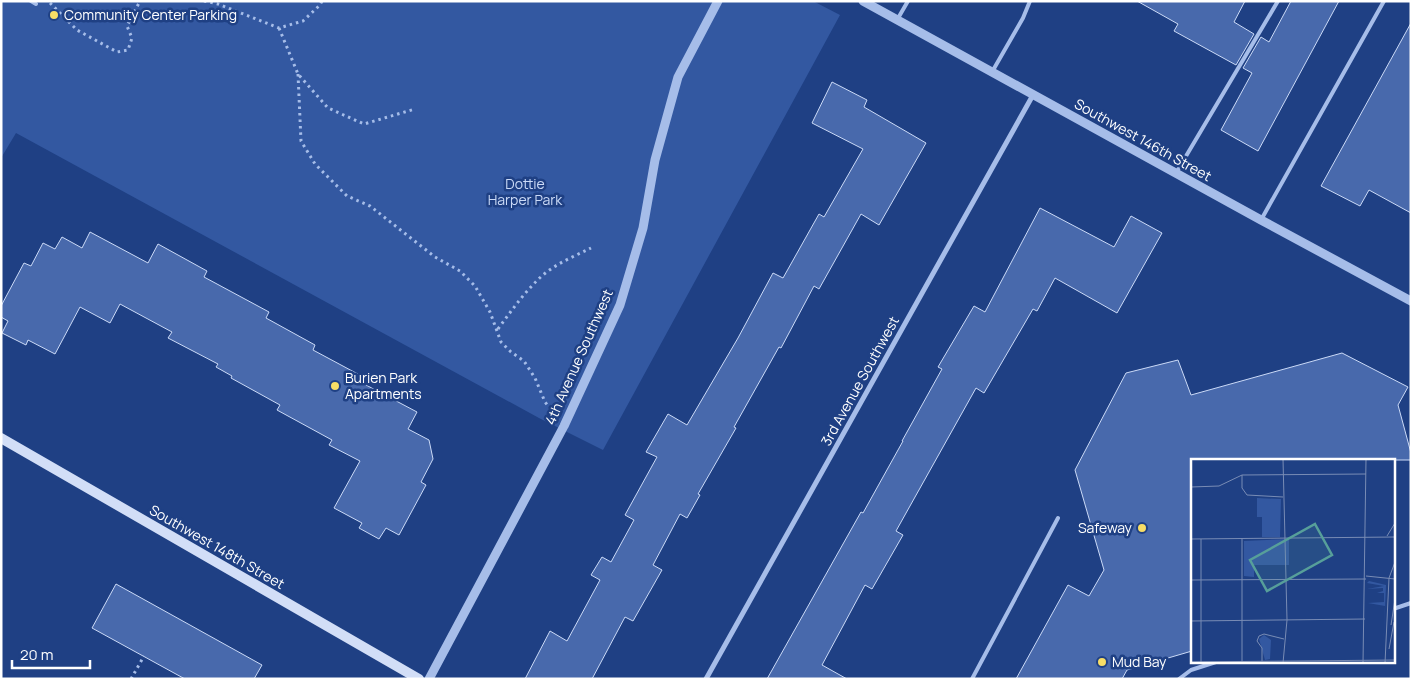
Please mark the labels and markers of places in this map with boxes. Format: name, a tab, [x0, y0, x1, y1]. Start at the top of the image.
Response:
place label: Community Center Parking	[64, 5, 237, 24]
marker: Community Center Parking	[48, 9, 60, 21]
place label: Burien Park Apartments	[345, 368, 422, 403]
marker: Burien Park Apartments	[329, 380, 341, 392]
place label: Safeway	[1078, 518, 1133, 537]
marker: Safeway	[1136, 522, 1148, 534]
place label: Mud Bay	[1112, 652, 1167, 671]
marker: Mud Bay	[1096, 656, 1108, 668]

